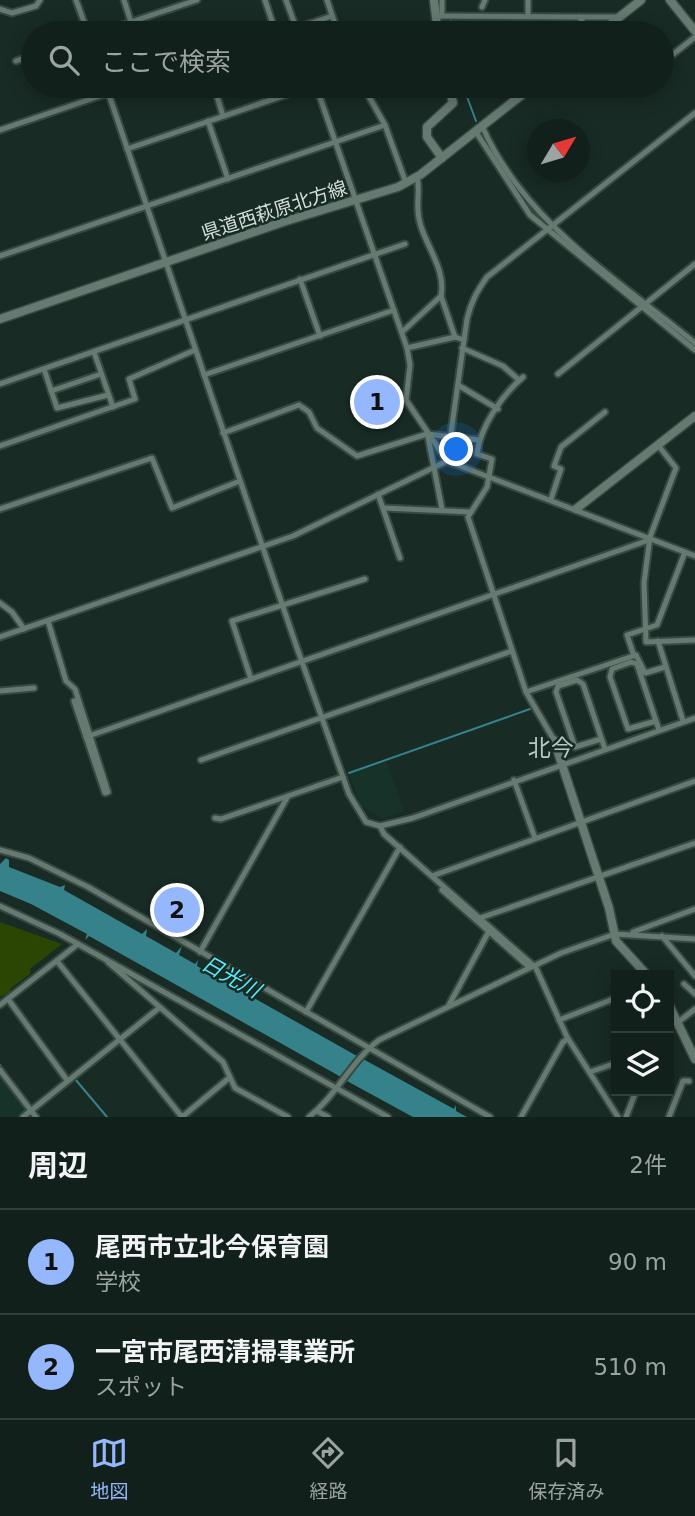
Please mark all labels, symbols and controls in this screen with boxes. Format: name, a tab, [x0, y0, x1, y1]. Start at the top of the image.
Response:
search box	[21, 21, 674, 98]
icon: search	[45, 41, 83, 79]
text: ここで検索	[101, 47, 231, 77]
north arrow	[527, 119, 590, 182]
street label: 県道西萩原北方線	[198, 176, 350, 244]
pin: 1	[354, 376, 400, 428]
your location	[439, 432, 473, 466]
district label: 北今	[528, 735, 574, 761]
pin: 2	[154, 884, 200, 936]
water label: 日光川	[198, 951, 266, 1004]
map controls	[611, 970, 674, 1096]
button: locate	[611, 970, 674, 1033]
button: layers	[611, 1033, 674, 1096]
text: 周辺	[28, 1148, 88, 1183]
text: 2件	[629, 1152, 667, 1178]
text: 尾西市立北今保育園	[95, 1232, 329, 1262]
text: 1	[43, 1249, 59, 1275]
text: 90 m	[608, 1249, 667, 1275]
text: 学校	[95, 1269, 141, 1295]
text: 一宮市尾西清掃事業所	[95, 1337, 355, 1367]
text: 2	[43, 1354, 59, 1380]
text: 510 m	[593, 1354, 667, 1380]
text: スポット	[95, 1374, 187, 1400]
tab: 地図	[90, 1434, 129, 1503]
tab: 経路	[309, 1434, 348, 1503]
tab: 保存済み	[528, 1434, 605, 1503]

